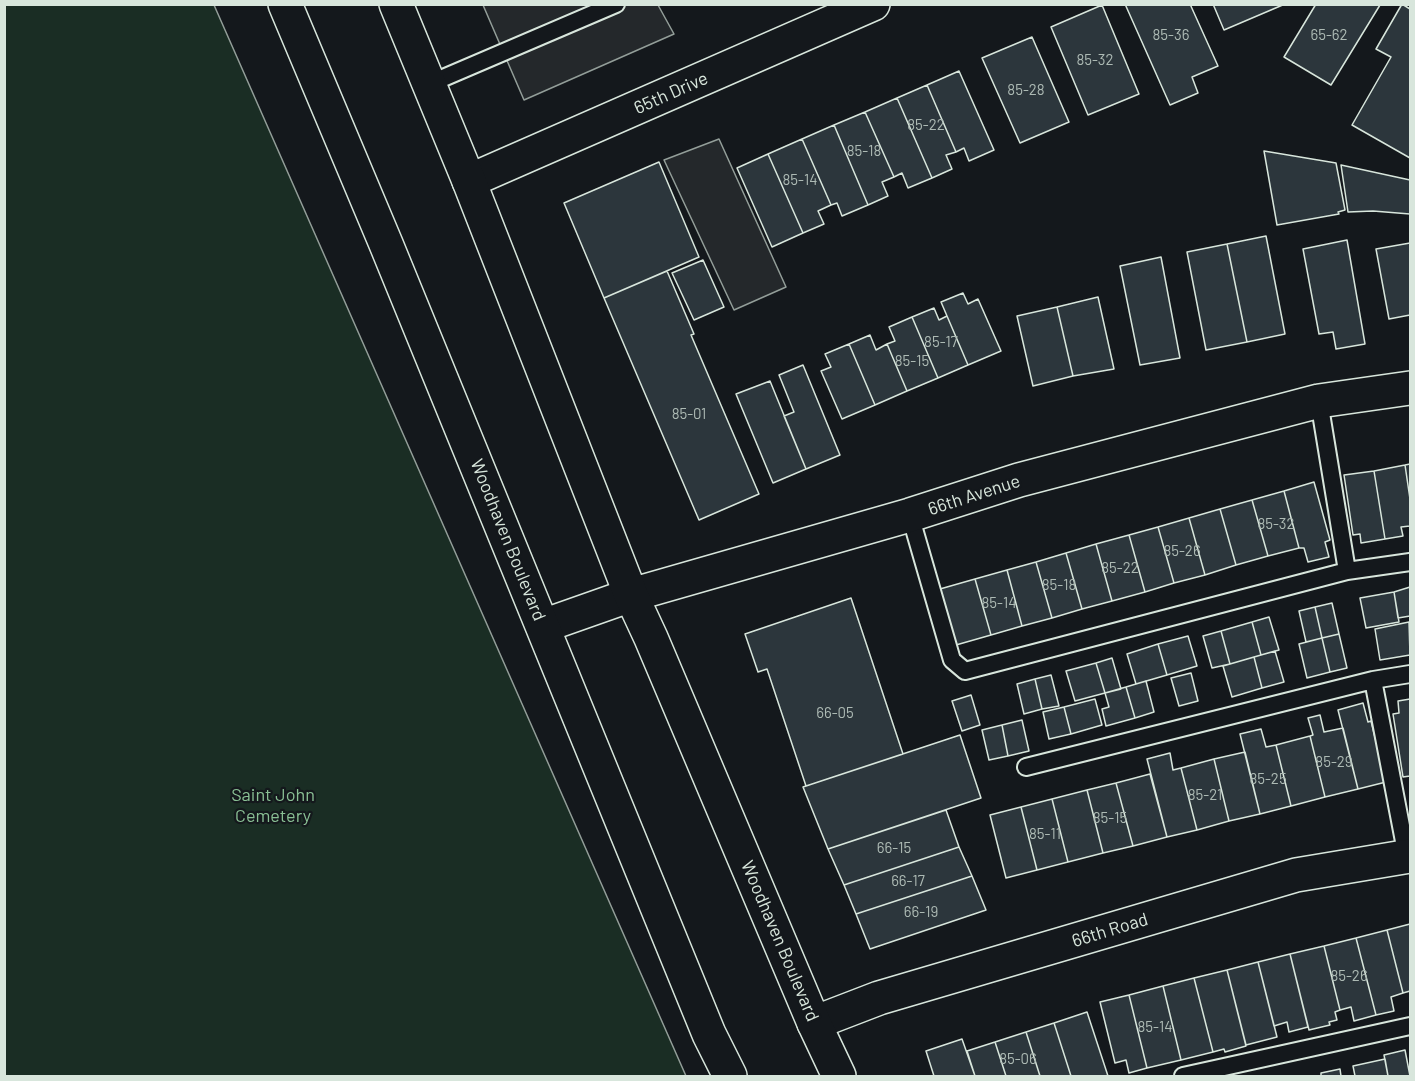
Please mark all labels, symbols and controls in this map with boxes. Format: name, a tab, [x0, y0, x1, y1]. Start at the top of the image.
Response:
house number: 85-36	[1153, 26, 1189, 44]
house number: 65-62	[1310, 26, 1348, 44]
house number: 85-32	[1076, 51, 1114, 69]
street label: 65th Drive	[631, 67, 711, 119]
house number: 85-28	[1007, 81, 1045, 99]
house number: 85-22	[907, 116, 945, 134]
house number: 85-18	[847, 142, 881, 160]
house number: 85-14	[783, 171, 817, 189]
house number: 85-17	[924, 333, 958, 351]
house number: 85-15	[895, 352, 929, 370]
house number: 85-01	[672, 405, 706, 423]
street label: Woodhaven Boulevard	[466, 456, 550, 624]
street label: 66th Avenue	[925, 470, 1023, 520]
house number: 85-32	[1257, 515, 1295, 533]
house number: 85-26	[1163, 542, 1201, 560]
house number: 85-22	[1101, 559, 1139, 577]
house number: 85-18	[1042, 576, 1076, 594]
house number: 85-14	[982, 594, 1016, 612]
house number: 66-05	[816, 704, 854, 722]
house number: 85-29	[1315, 753, 1353, 771]
house number: 85-25	[1249, 770, 1287, 788]
park label: Saint John Cemetery	[231, 784, 315, 826]
house number: 85-21	[1188, 786, 1222, 804]
house number: 85-15	[1093, 809, 1127, 827]
house number: 85-11	[1029, 825, 1061, 843]
house number: 66-15	[877, 839, 911, 857]
street label: Woodhaven Boulevard	[736, 857, 824, 1025]
house number: 66-17	[891, 872, 925, 890]
house number: 66-19	[904, 903, 938, 921]
street label: 66th Road	[1069, 908, 1151, 952]
house number: 85-26	[1330, 967, 1368, 985]
house number: 85-14	[1138, 1018, 1172, 1036]
house number: 85-06	[999, 1050, 1037, 1068]

